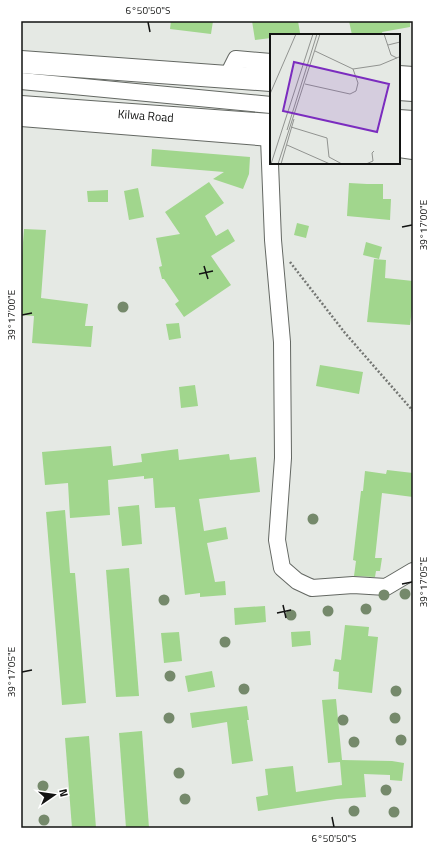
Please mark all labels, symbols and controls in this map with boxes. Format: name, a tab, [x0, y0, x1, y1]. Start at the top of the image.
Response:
text: 6°50'50"S	[126, 3, 170, 18]
inset map	[270, 34, 400, 164]
street label: Kilwa Road	[117, 104, 174, 127]
text: 39°17'00"E	[416, 199, 431, 250]
text: 39°17'00"E	[4, 289, 19, 340]
text: 39°17'05"E	[416, 556, 431, 607]
text: 39°17'05"E	[4, 646, 19, 697]
north arrow	[34, 775, 74, 815]
text: N	[55, 787, 72, 798]
text: 6°50'50"S	[312, 831, 356, 846]

